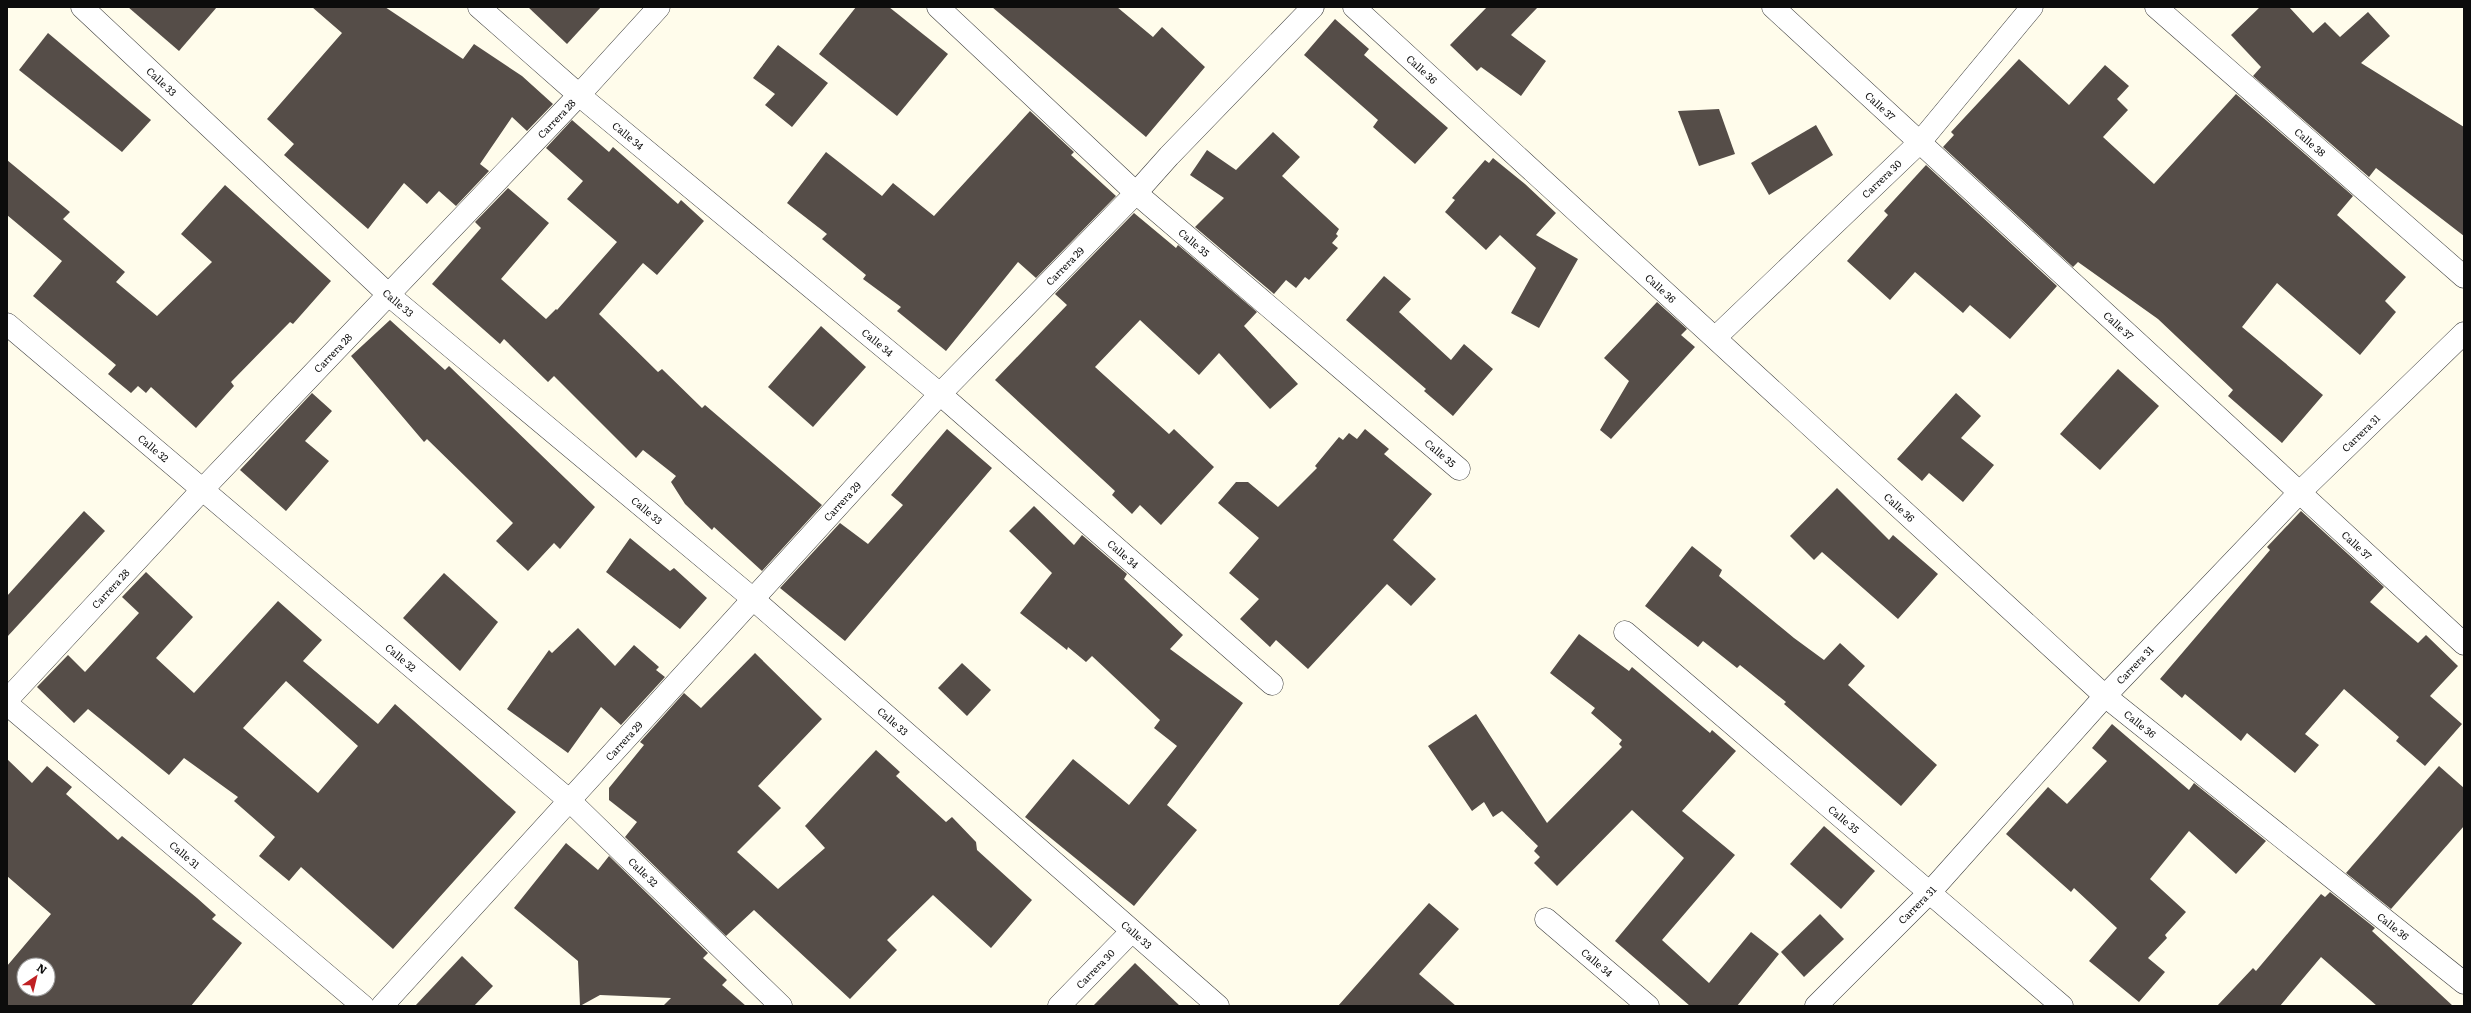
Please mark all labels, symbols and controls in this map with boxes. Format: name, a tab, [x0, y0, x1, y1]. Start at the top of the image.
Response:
street label: Calle 36	[1403, 51, 1441, 87]
street label: Calle 33	[143, 63, 180, 99]
street label: Calle 37	[1862, 88, 1899, 123]
street label: Carrera 28	[534, 95, 579, 141]
street label: Calle 34	[609, 118, 648, 153]
street label: Calle 38	[2292, 124, 2330, 160]
street label: Carrera 30	[1858, 156, 1905, 201]
street label: Calle 35	[1176, 225, 1213, 260]
street label: Carrera 29	[1042, 243, 1087, 288]
street label: Calle 36	[1642, 270, 1680, 306]
street label: Calle 33	[380, 285, 417, 320]
street label: Calle 37	[2100, 307, 2137, 343]
street label: Calle 34	[859, 324, 897, 360]
street label: Carrera 28	[310, 329, 355, 376]
street label: Carrera 31	[2338, 410, 2383, 455]
street label: Calle 32	[135, 430, 173, 465]
street label: Calle 35	[1422, 435, 1459, 470]
street label: Carrera 29	[820, 478, 864, 524]
street label: Calle 36	[1881, 489, 1919, 525]
street label: Calle 33	[628, 492, 666, 527]
street label: Calle 37	[2339, 527, 2376, 563]
street label: Calle 34	[1105, 536, 1143, 572]
street label: Carrera 28	[88, 565, 133, 611]
street label: Calle 32	[382, 640, 420, 675]
street label: Carrera 31	[2112, 642, 2156, 687]
street label: Calle 33	[874, 703, 912, 739]
street label: Calle 36	[2121, 706, 2160, 741]
street label: Carrera 29	[601, 717, 646, 764]
street label: Calle 35	[1825, 801, 1863, 836]
street label: Calle 31	[167, 837, 203, 872]
street label: Calle 32	[625, 854, 662, 890]
street label: Carrera 31	[1894, 882, 1939, 927]
street label: Calle 36	[2374, 909, 2413, 944]
street label: Calle 33	[1118, 917, 1156, 952]
street label: Calle 34	[1578, 944, 1617, 980]
street label: Carrera 30	[1072, 945, 1118, 992]
north arrow	[16, 957, 56, 997]
text: N	[34, 959, 51, 977]

